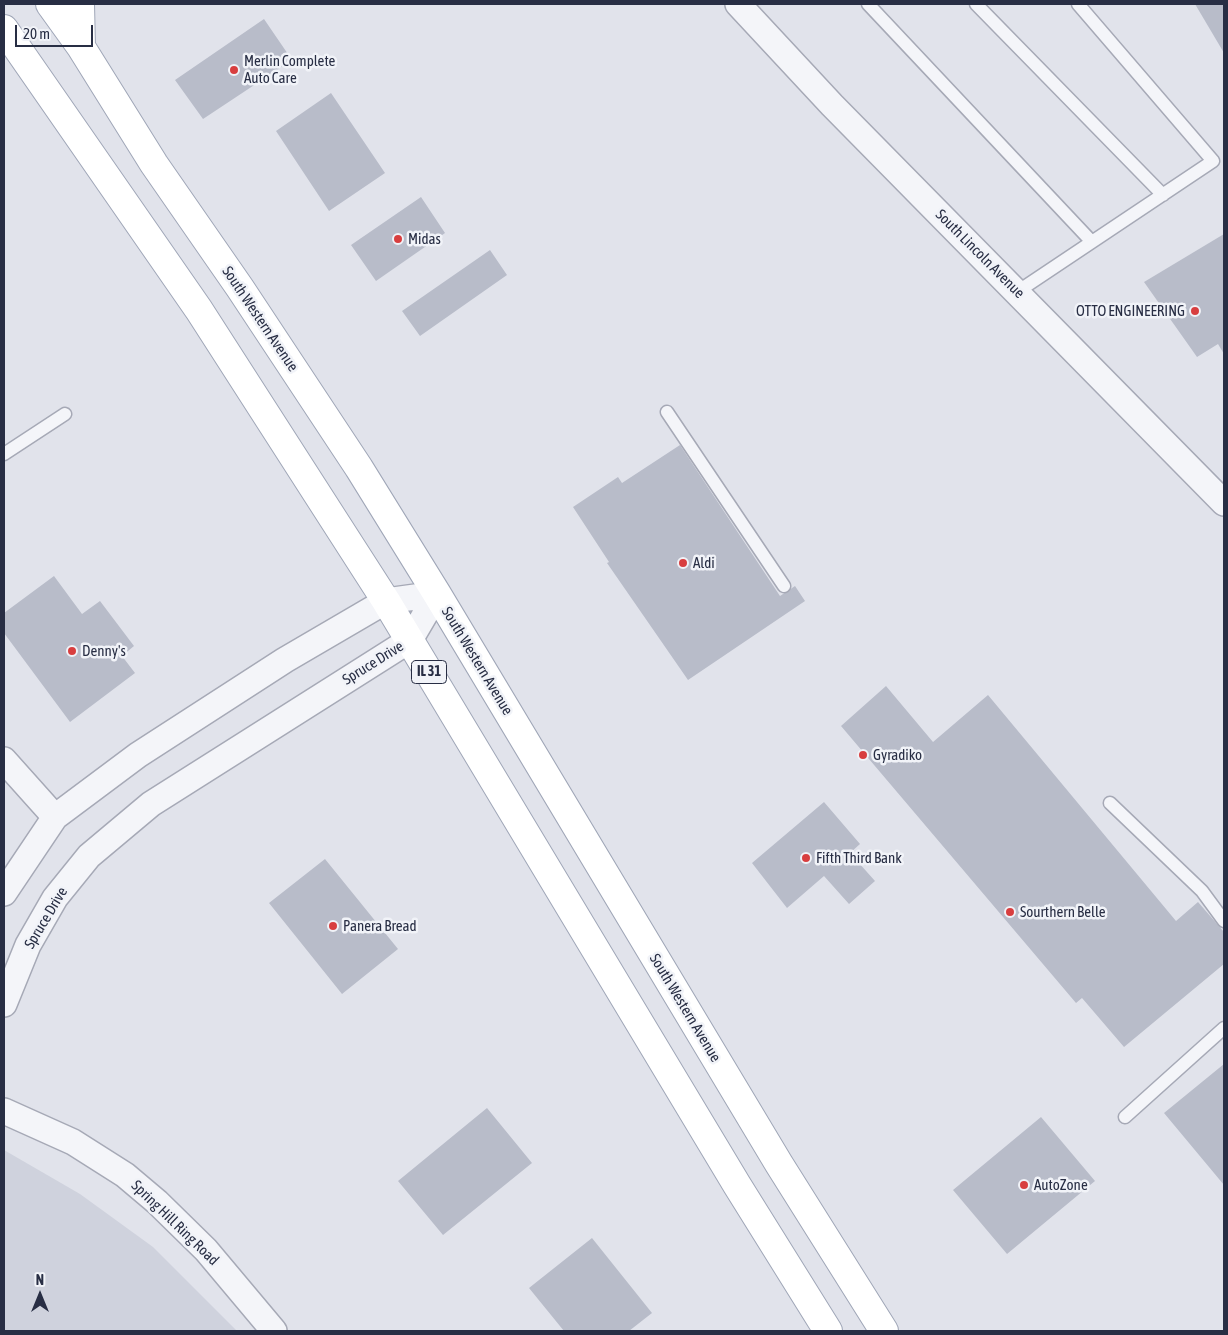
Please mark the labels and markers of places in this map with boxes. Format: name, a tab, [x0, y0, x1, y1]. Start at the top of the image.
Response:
place label: Merlin Complete Auto Care	[244, 52, 335, 87]
marker: Merlin Complete Auto Care	[228, 64, 240, 76]
place label: Midas	[408, 230, 441, 248]
marker: Midas	[392, 233, 404, 245]
place label: OTTO ENGINEERING	[1076, 302, 1185, 320]
marker: OTTO ENGINEERING	[1189, 305, 1201, 317]
place label: Aldi	[693, 554, 715, 572]
marker: Aldi	[677, 557, 689, 569]
place label: Denny's	[82, 642, 126, 660]
marker: Denny's	[66, 645, 78, 657]
place label: Gyradiko	[873, 746, 922, 764]
marker: Gyradiko	[857, 749, 869, 761]
place label: Fifth Third Bank	[816, 849, 902, 867]
marker: Fifth Third Bank	[800, 852, 812, 864]
place label: Sourthern Belle	[1020, 903, 1106, 921]
marker: Sourthern Belle	[1004, 906, 1016, 918]
place label: Panera Bread	[343, 917, 417, 935]
marker: Panera Bread	[327, 920, 339, 932]
place label: AutoZone	[1034, 1176, 1088, 1194]
marker: AutoZone	[1018, 1179, 1030, 1191]

